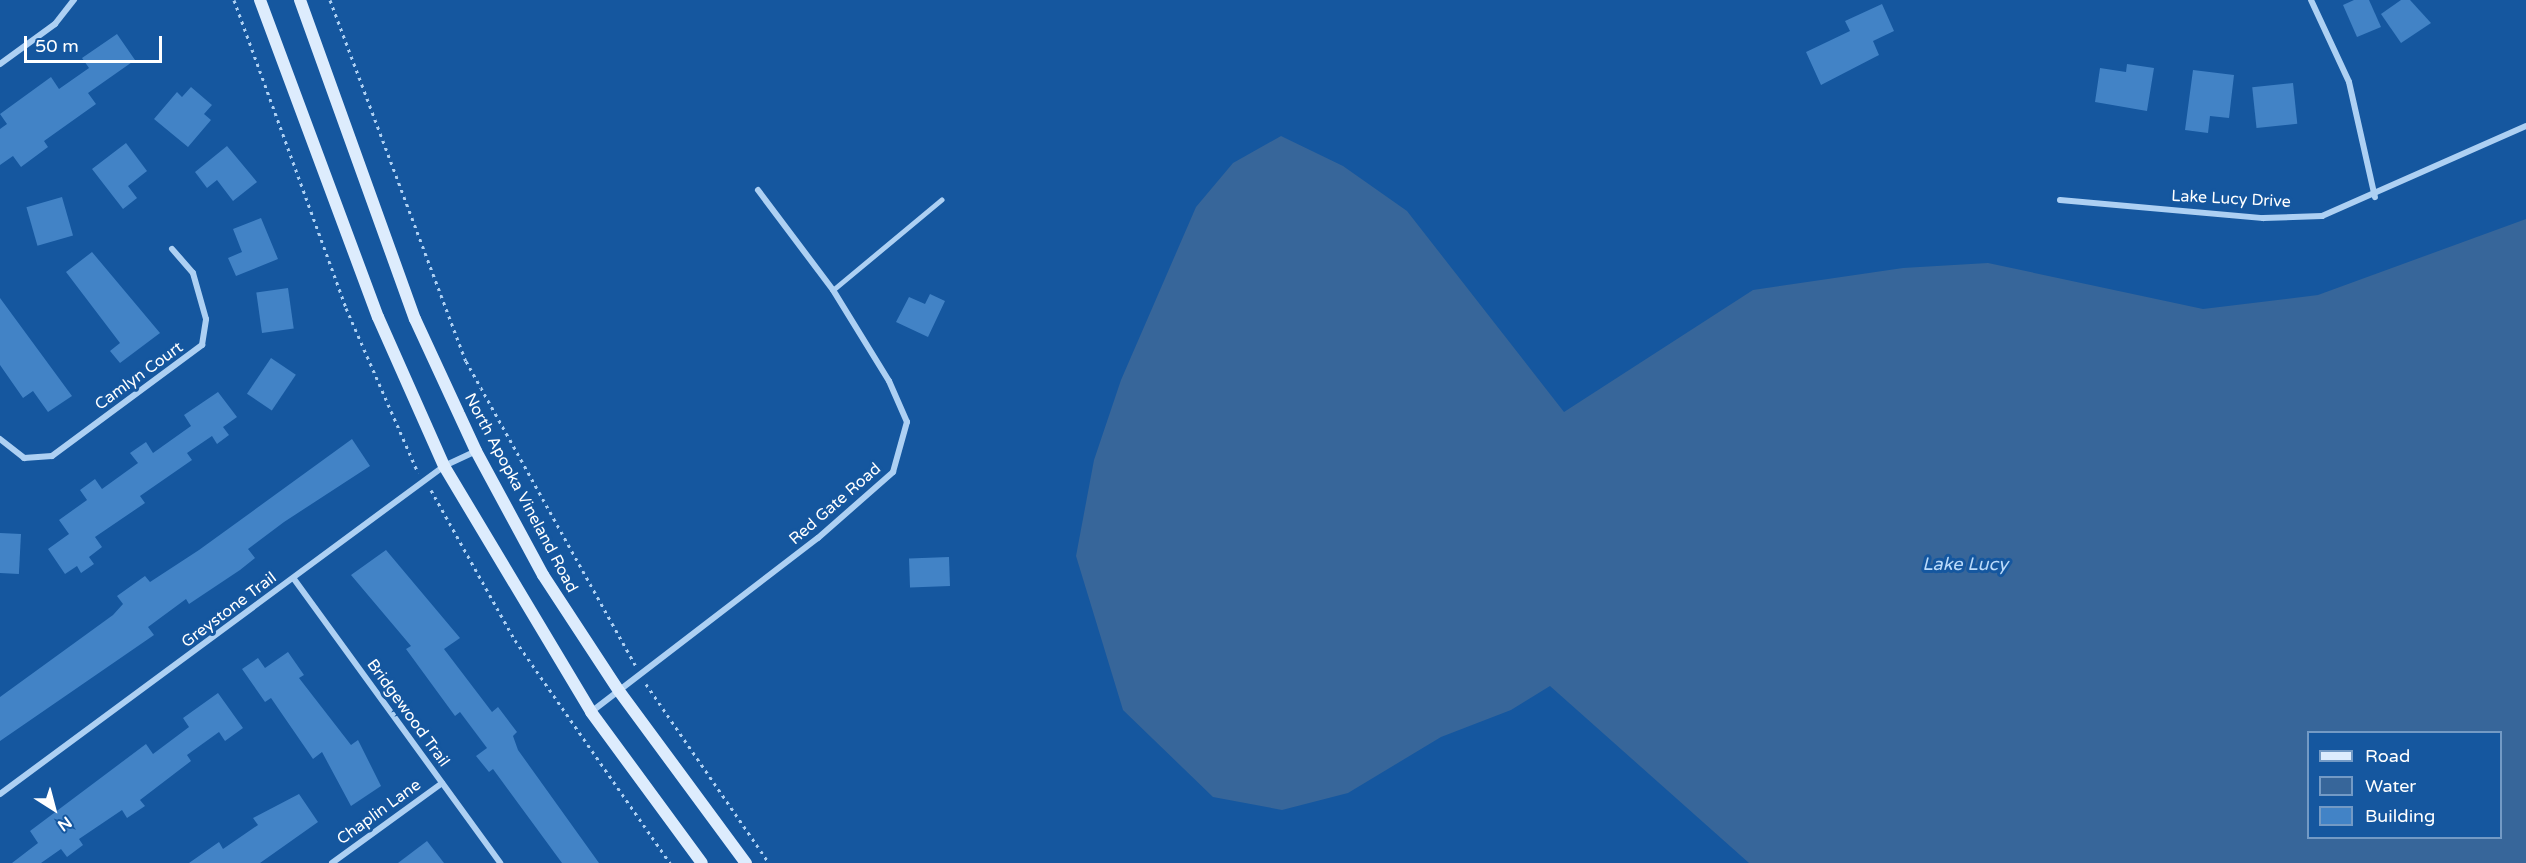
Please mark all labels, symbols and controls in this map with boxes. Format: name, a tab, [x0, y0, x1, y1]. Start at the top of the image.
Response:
scale bar	[27, 24, 165, 62]
text: 50 m	[35, 35, 79, 57]
street label: Lake Lucy Drive	[2171, 186, 2291, 212]
street label: Camlyn Court	[91, 338, 187, 414]
street label: North Apopka Vineland Road	[460, 390, 582, 596]
street label: Red Gate Road	[785, 459, 885, 549]
water label: Lake Lucy	[1922, 553, 2008, 575]
street label: Greystone Trail	[178, 568, 280, 652]
street label: Bridgewood Trail	[362, 655, 454, 771]
legend	[2307, 731, 2502, 839]
text: Road	[2365, 745, 2410, 767]
street label: Chaplin Lane	[333, 775, 425, 849]
text: Water	[2365, 775, 2416, 797]
north arrow	[24, 779, 84, 839]
text: Building	[2365, 805, 2435, 827]
text: N	[54, 812, 76, 835]

